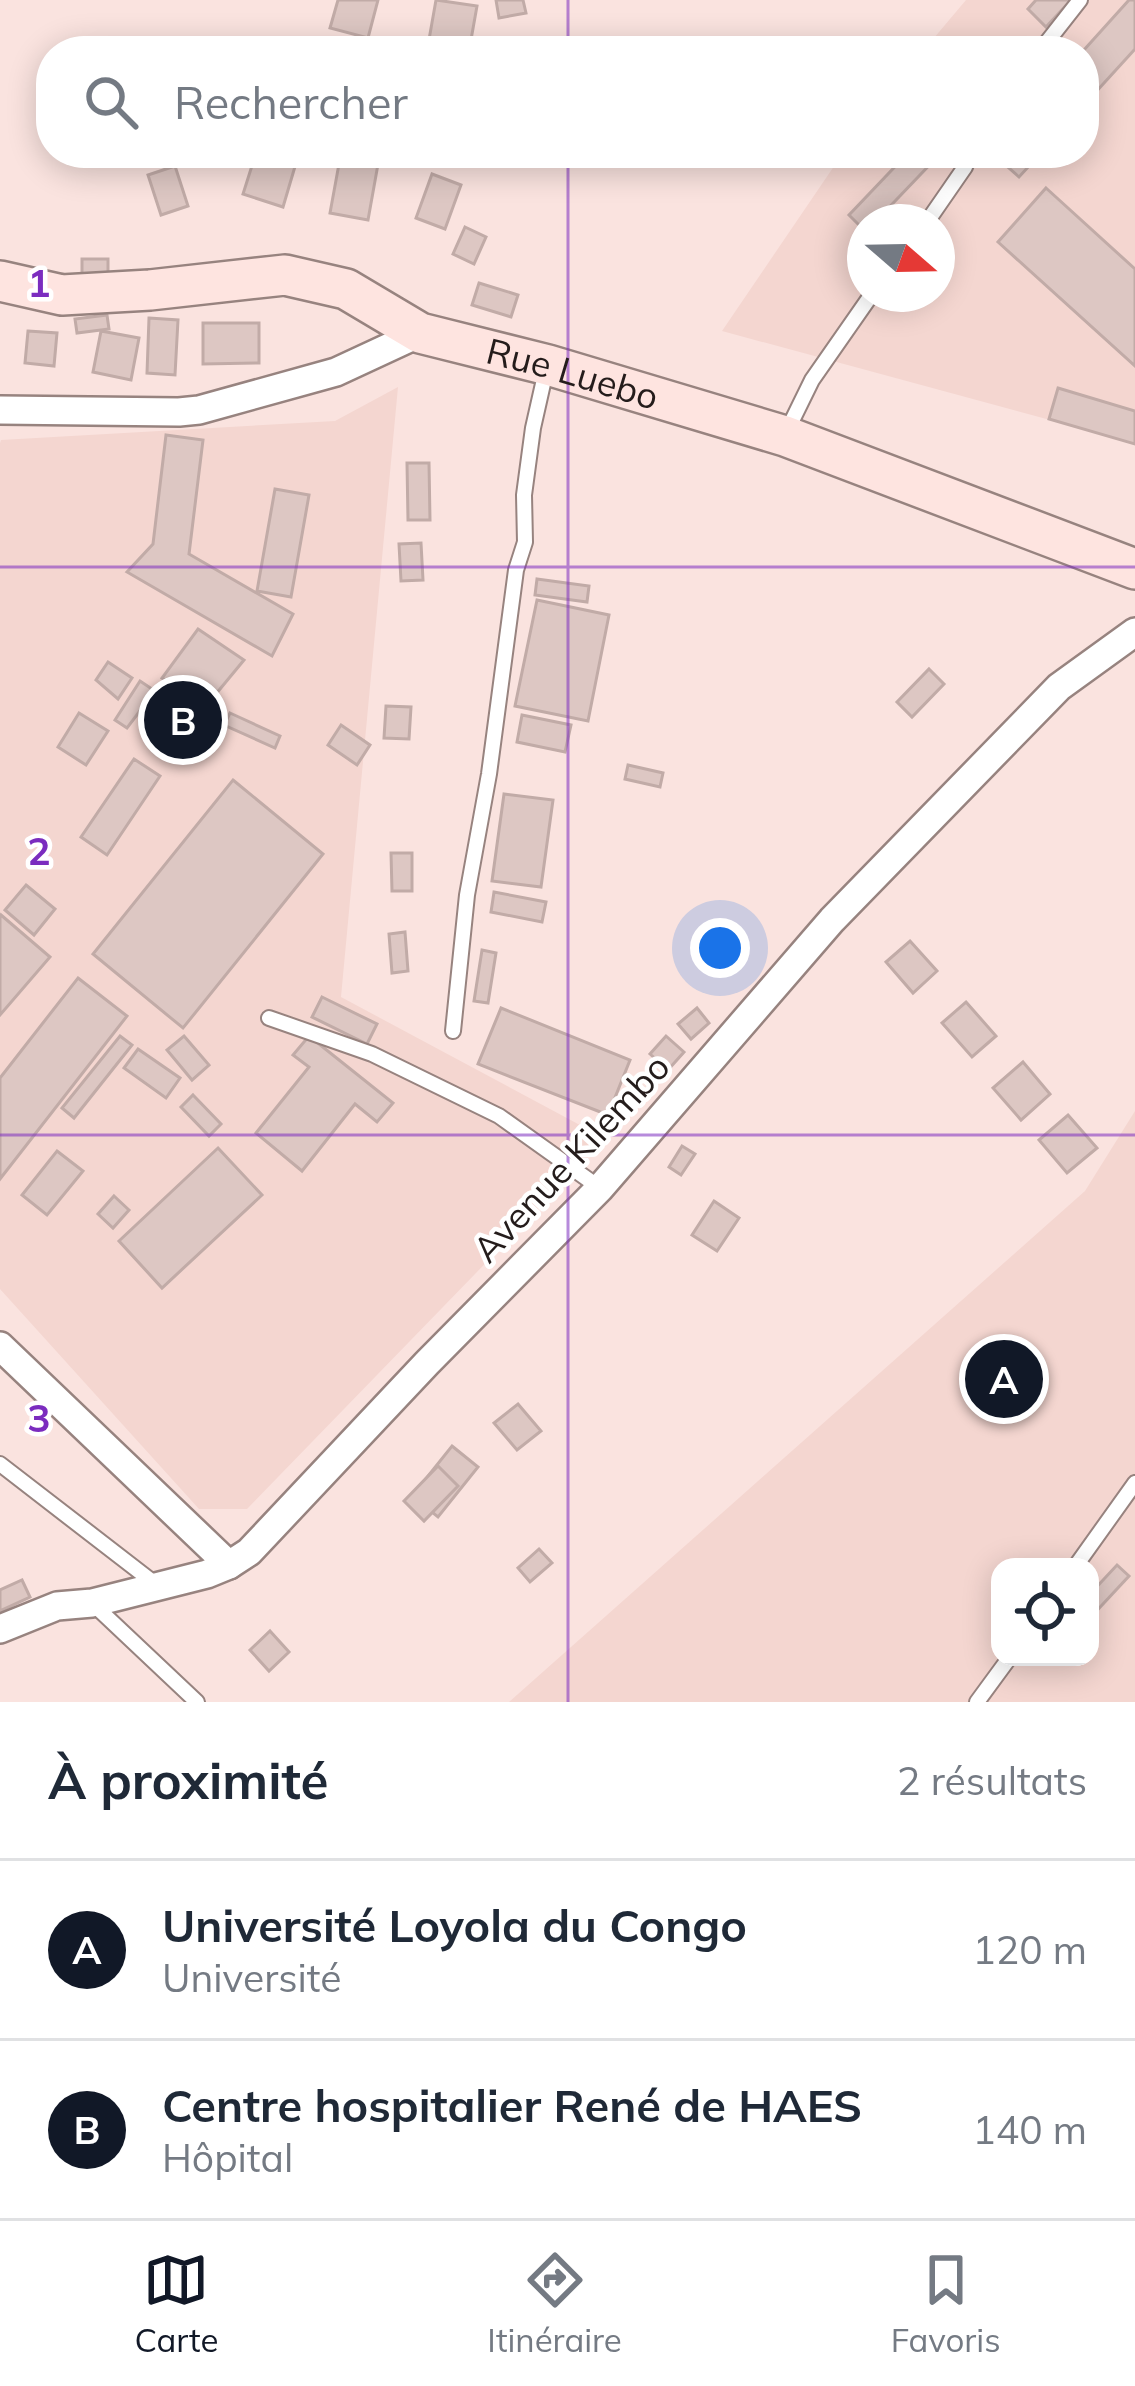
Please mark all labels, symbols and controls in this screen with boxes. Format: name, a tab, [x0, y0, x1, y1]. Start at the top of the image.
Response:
search box	[36, 36, 1099, 168]
icon: search	[78, 69, 144, 135]
text: Rechercher	[174, 74, 408, 130]
north arrow	[847, 204, 955, 312]
text: 1	[27, 258, 51, 307]
street label: Rue Luebo	[482, 328, 664, 419]
pin: B	[144, 675, 222, 765]
text: 2	[27, 826, 51, 875]
your location	[690, 918, 750, 978]
street label: Avenue Kilembo	[463, 1044, 679, 1271]
pin: A	[965, 1334, 1043, 1424]
text: 3	[27, 1393, 51, 1442]
map controls	[991, 1558, 1099, 1666]
button: locate	[991, 1558, 1099, 1666]
text: À proximité	[48, 1748, 329, 1812]
text: 2 résultats	[897, 1756, 1087, 1805]
text: Université Loyola du Congo	[162, 1897, 747, 1953]
text: A	[72, 1925, 102, 1974]
text: 120 m	[972, 1925, 1087, 1974]
text: Université	[162, 1953, 342, 2002]
text: Centre hospitalier René de HAES	[162, 2077, 862, 2133]
text: B	[74, 2105, 100, 2154]
text: 140 m	[972, 2105, 1087, 2154]
text: Hôpital	[162, 2133, 293, 2182]
tab: Carte	[134, 2247, 218, 2360]
tab: Itinéraire	[487, 2247, 622, 2360]
tab: Favoris	[891, 2247, 1001, 2360]

